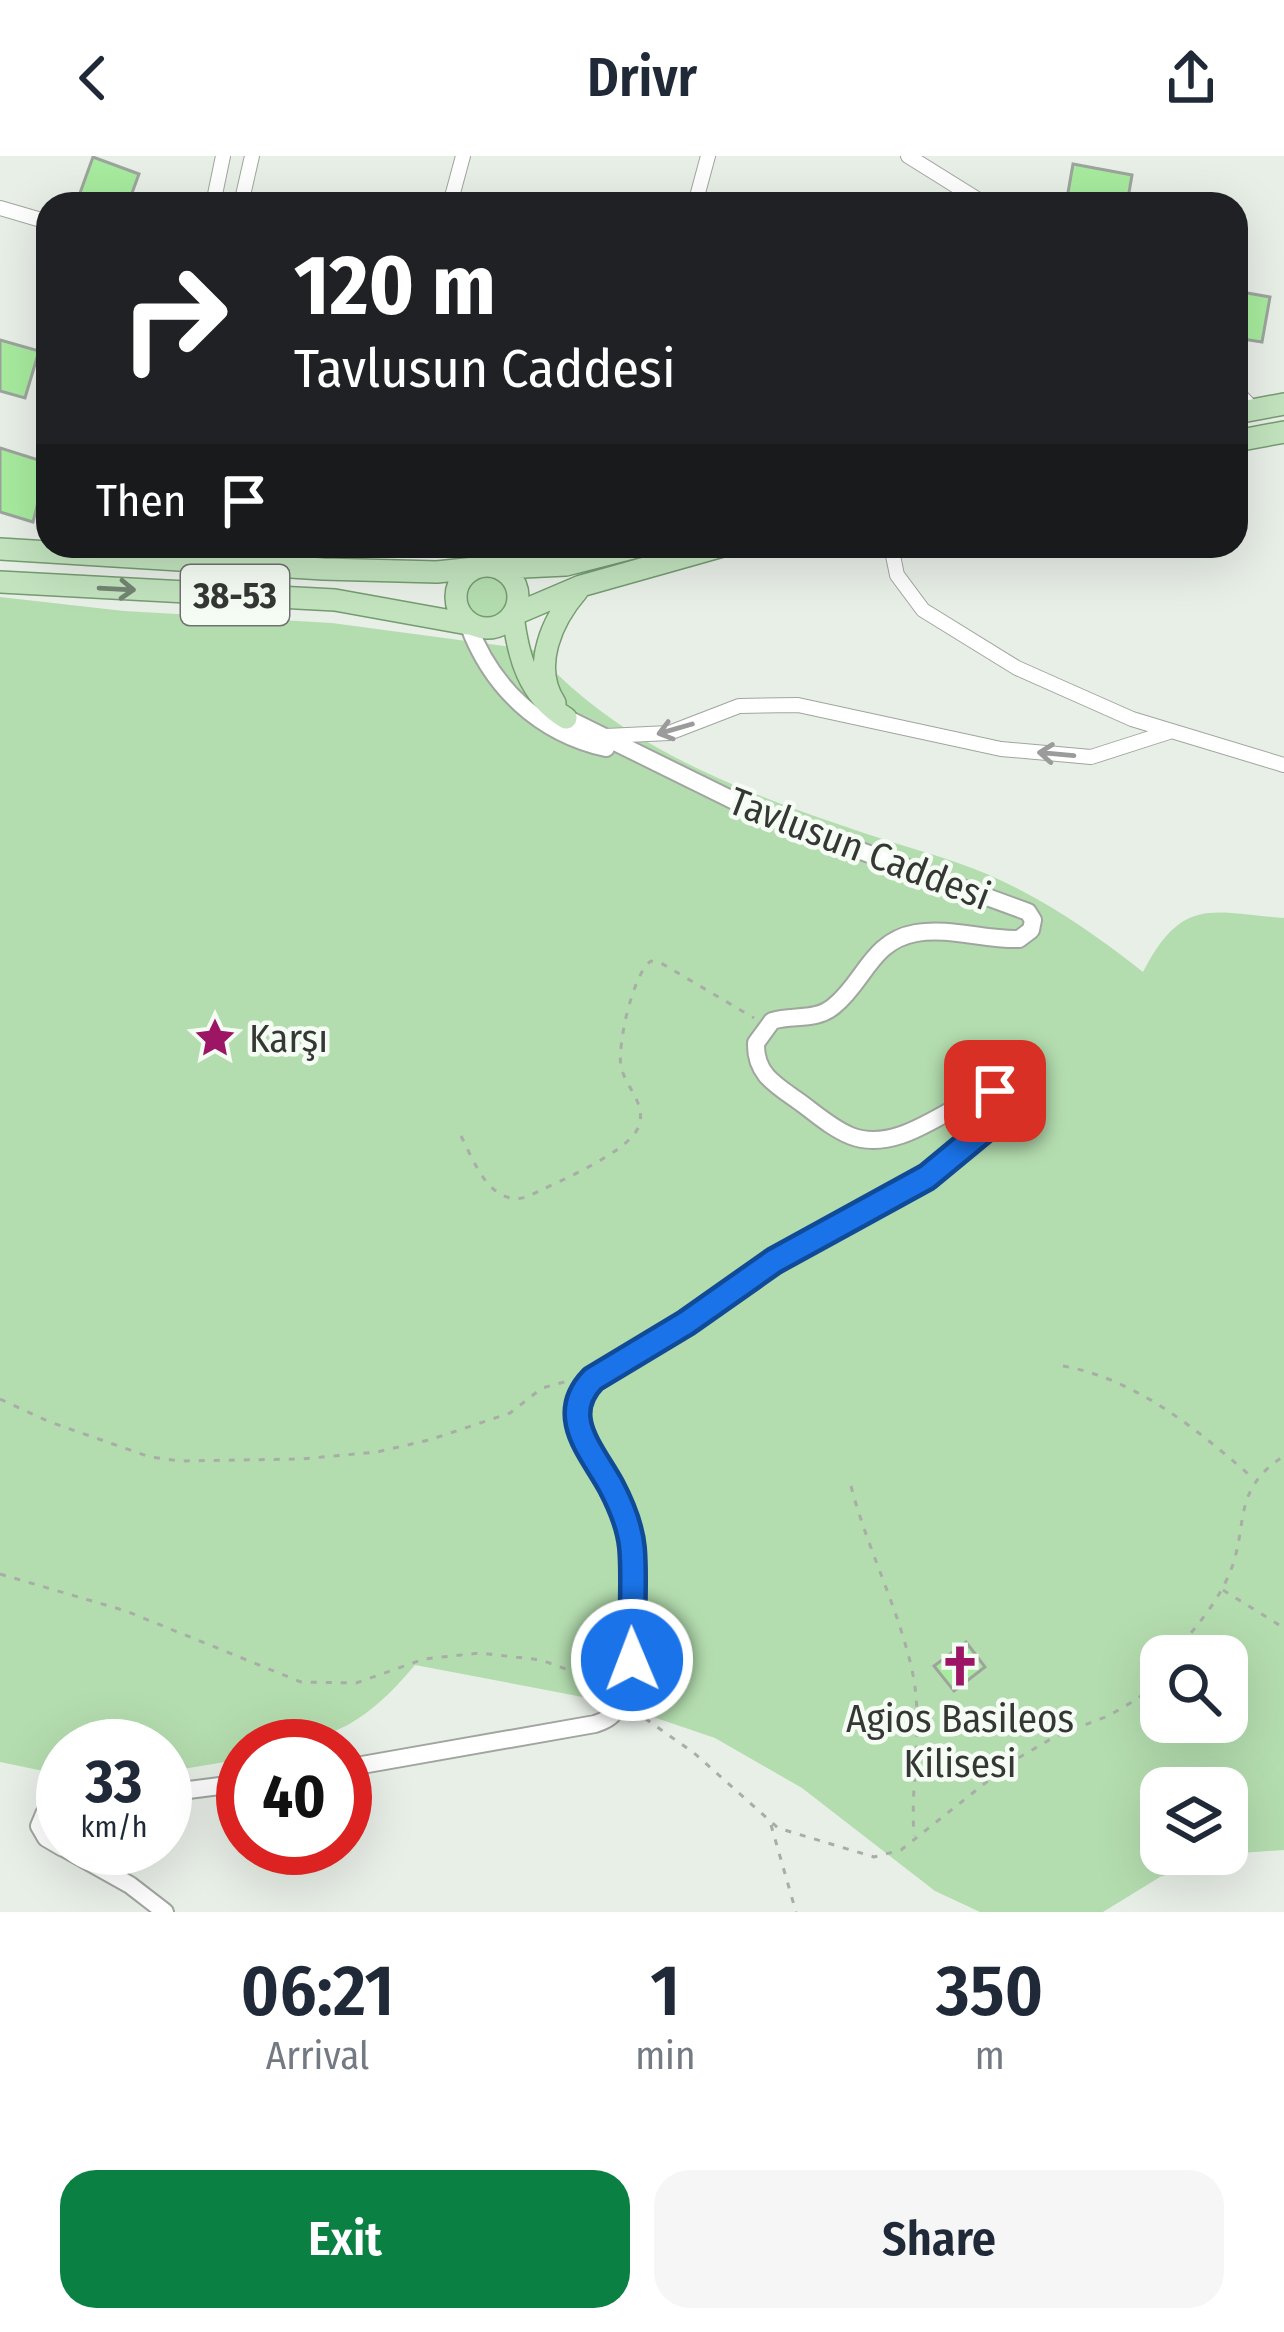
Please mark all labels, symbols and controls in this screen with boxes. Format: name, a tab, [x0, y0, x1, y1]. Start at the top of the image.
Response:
icon: back	[60, 45, 126, 111]
icon: share	[1158, 45, 1224, 111]
text: Drivr	[587, 46, 697, 110]
text: 120 m	[294, 235, 496, 336]
icon: right	[96, 240, 252, 396]
text: Tavlusun Caddesi	[294, 337, 676, 401]
icon: arrive	[211, 468, 277, 534]
text: Then	[96, 474, 187, 528]
road number: 38-53	[181, 565, 289, 625]
one-way arrow	[97, 578, 136, 601]
one-way arrow	[657, 719, 695, 741]
one-way arrow	[1037, 742, 1076, 765]
street label: Tavlusun Caddesi	[723, 778, 997, 920]
place icon: Karşı	[192, 1015, 238, 1061]
place label: Karşı	[249, 1016, 328, 1062]
pin	[944, 1040, 1046, 1142]
icon: arrive	[962, 1058, 1028, 1124]
position arrow	[569, 1597, 695, 1723]
map controls	[1140, 1635, 1248, 1875]
button: search	[1140, 1635, 1248, 1743]
church icon: Agios Basileos Kilisesi	[937, 1643, 983, 1689]
place label: Agios Basileos Kilisesi	[846, 1696, 1074, 1787]
speed limit sign: 40	[216, 1719, 372, 1875]
text: 33	[86, 1746, 142, 1818]
button: layers	[1140, 1767, 1248, 1875]
text: km/h	[81, 1809, 147, 1845]
text: 06:21	[241, 1948, 395, 2034]
text: 1	[650, 1948, 680, 2034]
text: 350	[936, 1948, 1043, 2034]
text: Arrival	[266, 2033, 369, 2079]
text: min	[635, 2033, 696, 2079]
text: m	[975, 2033, 1005, 2079]
button: Exit	[60, 2170, 630, 2308]
button: Share	[654, 2170, 1224, 2308]

